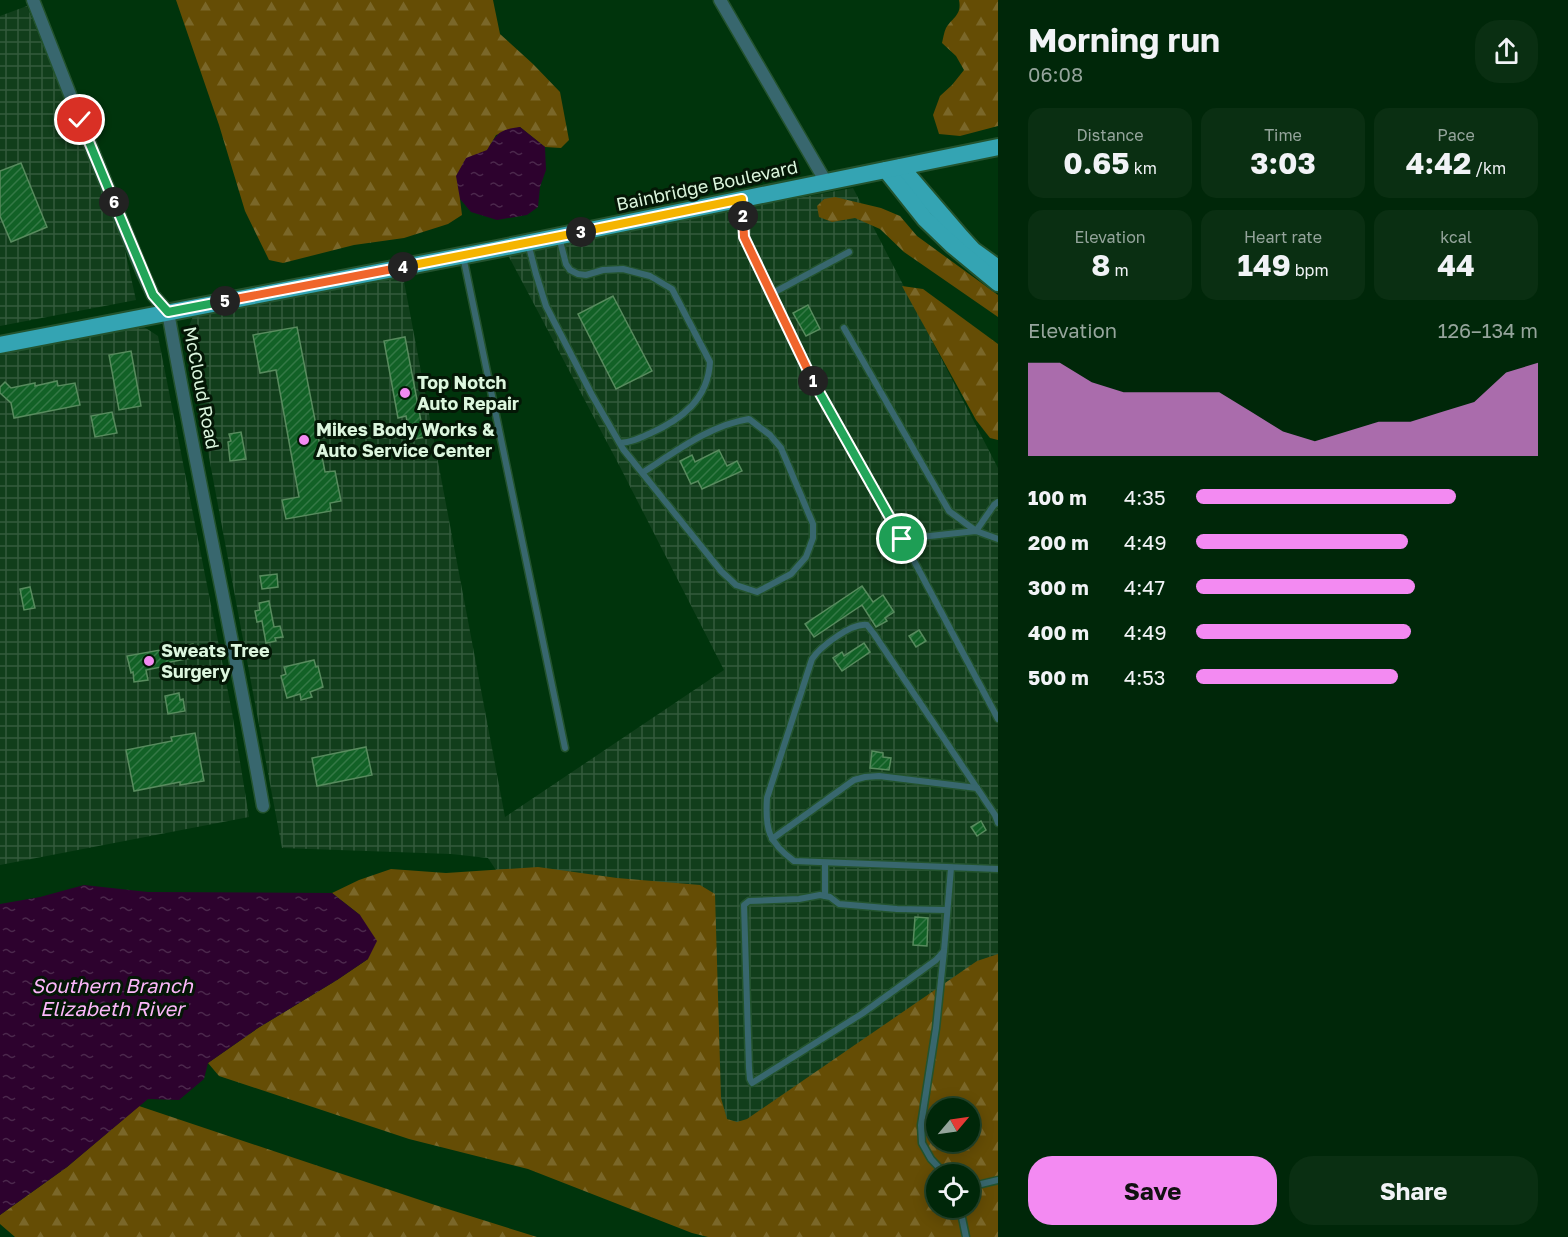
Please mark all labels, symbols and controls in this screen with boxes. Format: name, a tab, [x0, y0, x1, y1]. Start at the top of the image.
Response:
text: Morning run	[1028, 20, 1220, 59]
button: share	[1475, 20, 1538, 83]
text: 06:08	[1028, 62, 1083, 86]
pin	[54, 94, 105, 145]
icon: check	[63, 103, 96, 136]
text: Distance	[1076, 125, 1144, 145]
text: Time	[1264, 125, 1302, 145]
text: Pace	[1437, 125, 1475, 145]
text: 0.65	[1063, 145, 1130, 181]
text: 3:03	[1250, 145, 1316, 181]
text: 4:42	[1406, 145, 1471, 181]
street label: Bainbridge Boulevard	[614, 155, 800, 215]
text: km	[1130, 158, 1157, 178]
text: /km	[1471, 158, 1506, 178]
pin: 6	[99, 187, 129, 217]
text: 6	[109, 192, 119, 212]
pin: 2	[728, 201, 758, 231]
text: 2	[738, 206, 748, 226]
pin: 3	[566, 217, 596, 247]
text: 3	[576, 222, 586, 242]
text: Elevation	[1074, 227, 1146, 247]
text: Heart rate	[1244, 227, 1322, 247]
text: kcal	[1440, 227, 1472, 247]
text: 8	[1091, 247, 1111, 283]
text: 149	[1237, 247, 1291, 283]
text: 44	[1437, 247, 1475, 283]
pin: 4	[388, 252, 418, 282]
text: 4	[398, 257, 408, 277]
text: m	[1111, 260, 1129, 280]
text: bpm	[1291, 260, 1329, 280]
pin: 5	[210, 286, 240, 316]
text: 5	[220, 291, 230, 311]
text: Elevation	[1028, 318, 1117, 342]
text: 126–134 m	[1438, 318, 1538, 342]
street label: McCloud Road	[179, 325, 225, 451]
pin: 1	[798, 366, 828, 396]
place label: Top Notch Auto Repair	[417, 371, 519, 414]
text: 1	[809, 371, 817, 391]
marker: Top Notch Auto Repair	[398, 386, 412, 400]
place label: Mikes Body Works & Auto Service Center	[316, 418, 495, 461]
marker: Mikes Body Works & Auto Service Center	[297, 433, 311, 447]
text: 100 m	[1028, 485, 1087, 509]
text: 4:35	[1124, 485, 1166, 509]
pin	[876, 513, 927, 564]
icon: arrive	[885, 522, 918, 555]
text: 200 m	[1028, 530, 1089, 554]
text: 4:49	[1124, 530, 1167, 554]
text: 300 m	[1028, 575, 1089, 599]
text: 4:47	[1124, 575, 1165, 599]
text: 400 m	[1028, 620, 1089, 644]
text: 4:49	[1124, 620, 1167, 644]
place label: Sweats Tree Surgery	[161, 639, 270, 682]
marker: Sweats Tree Surgery	[142, 654, 156, 668]
text: 500 m	[1028, 665, 1089, 689]
text: 4:53	[1124, 665, 1166, 689]
water label: Southern Branch Elizabeth River	[31, 973, 194, 1020]
north arrow	[926, 1098, 980, 1152]
map controls	[926, 1098, 980, 1218]
button: Save	[1028, 1156, 1277, 1225]
button: Share	[1289, 1156, 1538, 1225]
button: locate	[926, 1164, 980, 1218]

